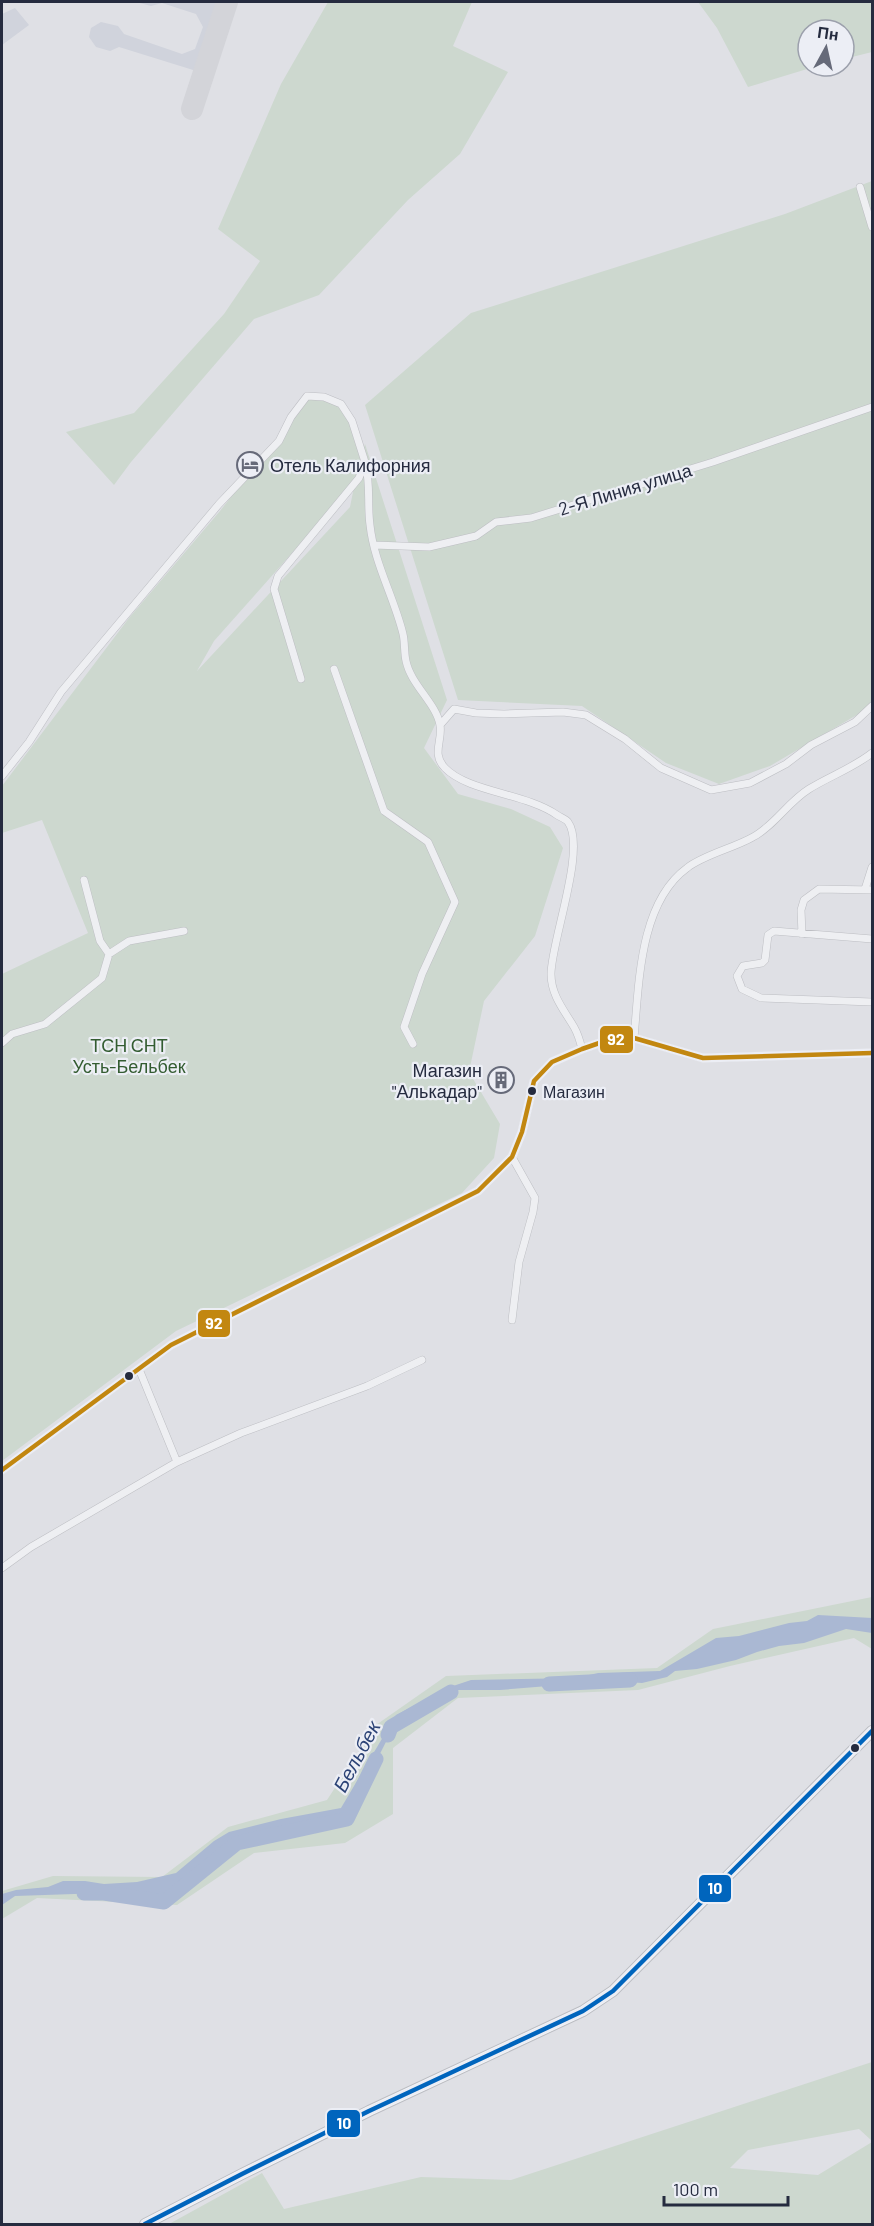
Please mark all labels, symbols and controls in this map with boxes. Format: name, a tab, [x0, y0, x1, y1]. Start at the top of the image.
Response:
north arrow	[796, 18, 856, 78]
text: Пн	[816, 22, 840, 44]
hotel icon: Отель Калифорния	[235, 450, 265, 480]
place label: Отель Калифорния	[270, 454, 431, 476]
street label: 2-Я Линия улица	[556, 458, 695, 520]
line badge: 92	[599, 1025, 634, 1054]
text: 92	[607, 1029, 625, 1048]
park label: ТСН СНТ Усть-Бельбек	[72, 1034, 186, 1077]
place label: Магазин "Алькадар"	[392, 1059, 482, 1102]
building icon: Магазин "Алькадар"	[486, 1065, 516, 1095]
place label: Магазин	[543, 1082, 605, 1101]
marker: Магазин	[526, 1085, 538, 1097]
line badge: 92	[197, 1309, 231, 1338]
text: 92	[205, 1313, 223, 1332]
unlabelled marker	[123, 1370, 135, 1382]
water label: Бельбек	[327, 1715, 385, 1796]
unlabelled marker	[849, 1742, 861, 1754]
line badge: 10	[698, 1874, 732, 1903]
text: 10	[708, 1878, 722, 1897]
line badge: 10	[326, 2109, 361, 2138]
text: 10	[337, 2113, 351, 2132]
scale bar	[664, 2169, 788, 2207]
text: 100 m	[673, 2178, 718, 2200]

